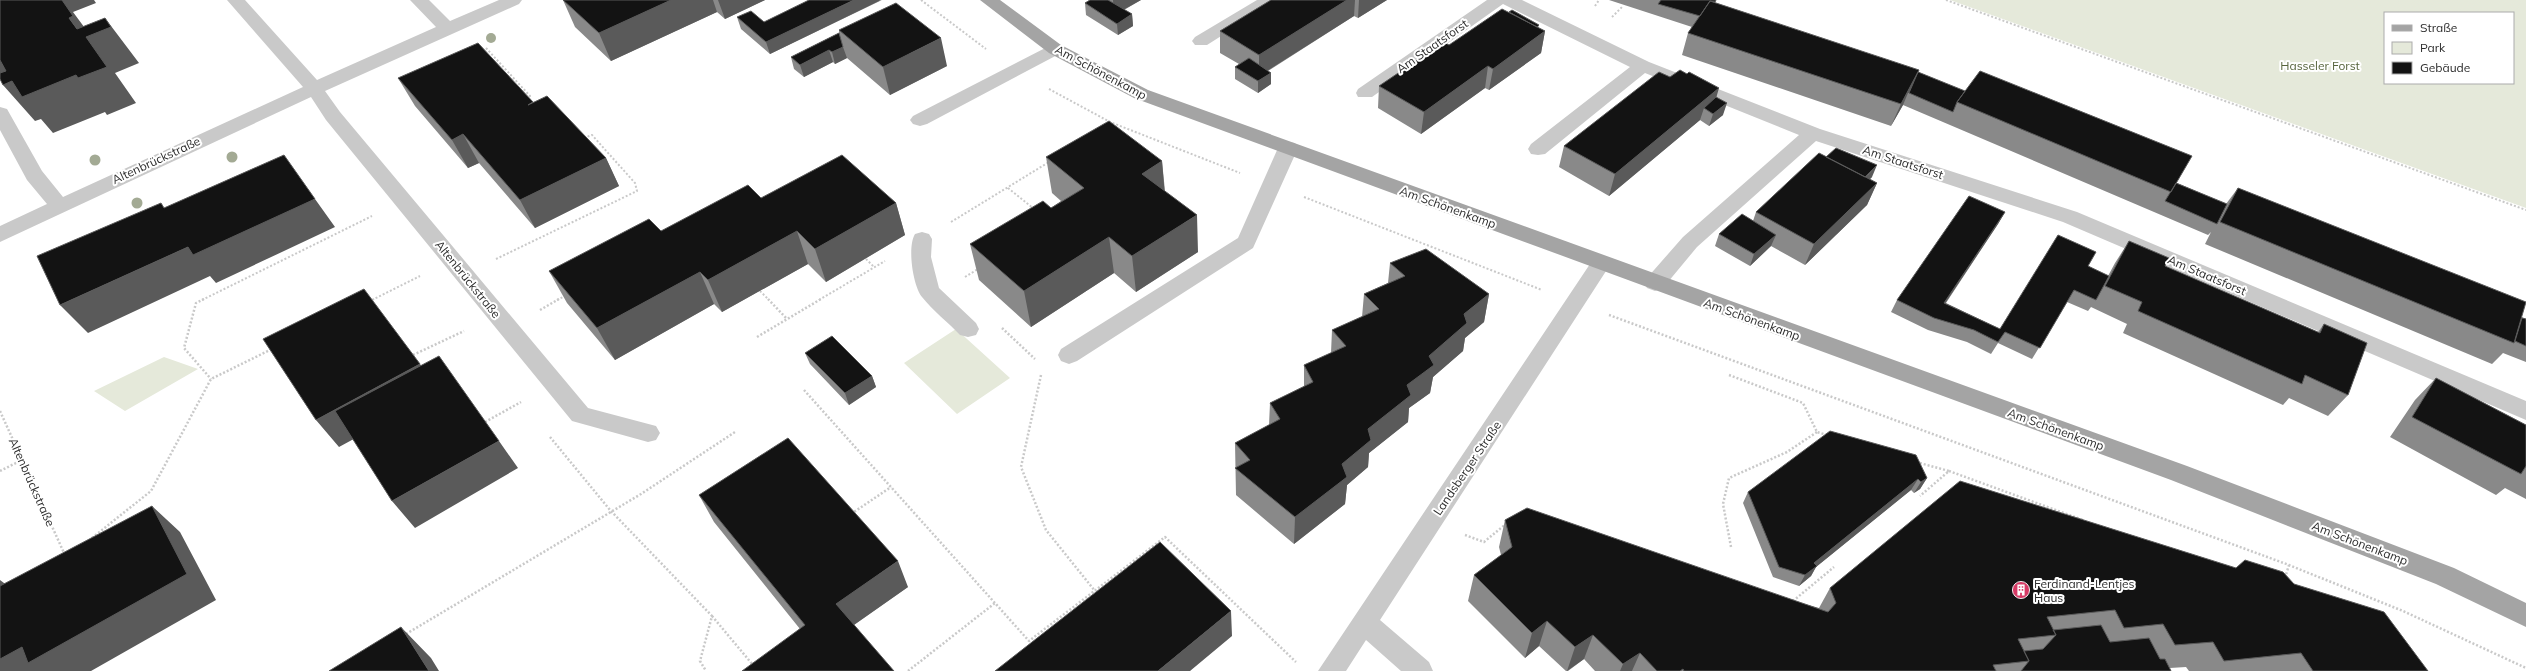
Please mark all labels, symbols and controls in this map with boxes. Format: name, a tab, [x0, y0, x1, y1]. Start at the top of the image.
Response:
legend	[2384, 12, 2514, 84]
street label: Am Staatsforst	[1393, 16, 1471, 76]
text: Straße	[2420, 20, 2457, 35]
text: Park	[2420, 40, 2446, 55]
street label: Am Schönenkamp	[1053, 42, 1149, 102]
park label: Hasseler Forst	[2280, 58, 2360, 73]
text: Gebäude	[2420, 60, 2470, 75]
street label: Altenbrückstraße	[110, 133, 202, 187]
street label: Am Staatsforst	[1861, 142, 1945, 182]
street label: Am Schönenkamp	[1398, 183, 1498, 231]
street label: Altenbrückstraße	[432, 237, 504, 321]
street label: Am Staatsforst	[2165, 252, 2249, 298]
street label: Am Schönenkamp	[1702, 295, 1802, 343]
street label: Am Schönenkamp	[2006, 405, 2106, 453]
street label: Landsberger Straße	[1430, 418, 1504, 518]
street label: Altenbrückstraße	[6, 435, 58, 529]
street label: Am Schönenkamp	[2310, 518, 2410, 568]
place label: Ferdinand-Lentjes Haus	[2034, 576, 2135, 605]
building icon: Ferdinand-Lentjes Haus	[2011, 580, 2031, 600]

